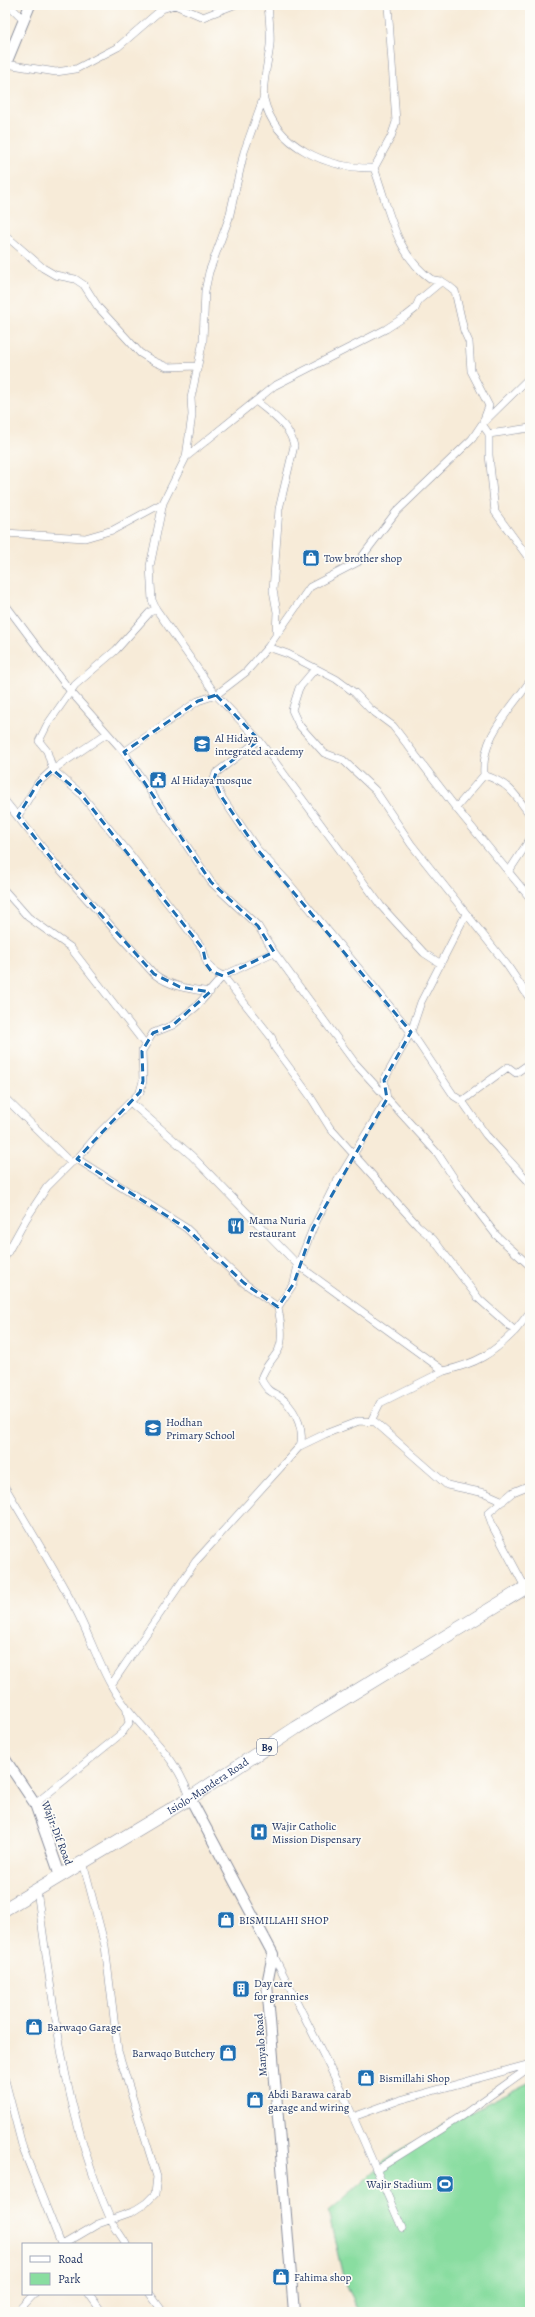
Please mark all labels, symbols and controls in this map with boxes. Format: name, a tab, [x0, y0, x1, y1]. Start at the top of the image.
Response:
shop icon: Tow brother shop	[301, 548, 321, 568]
place label: Tow brother shop	[324, 551, 402, 566]
place label: Al Hidaya integrated academy	[214, 731, 304, 759]
school or university icon: Al Hidaya integrated academy	[192, 734, 212, 754]
public building icon: Al Hidaya mosque	[148, 770, 168, 790]
place label: Al Hidaya mosque	[170, 773, 252, 788]
place label: Mama Nuria restaurant	[249, 1213, 307, 1241]
restaurant icon: Mama Nuria restaurant	[226, 1216, 246, 1236]
place label: Hodhan Primary School	[166, 1415, 235, 1443]
school or university icon: Hodhan Primary School	[143, 1418, 163, 1438]
road number: B9	[257, 1739, 277, 1755]
street label: Isiolo-Mandera Road	[164, 1754, 251, 1818]
street label: Wajir-Dif Road	[38, 1798, 76, 1867]
place label: Wajir Catholic Mission Dispensary	[271, 1819, 361, 1847]
hospital icon: Wajir Catholic Mission Dispensary	[249, 1822, 269, 1842]
shop icon: BISMILLAHI SHOP	[216, 1910, 236, 1930]
place label: BISMILLAHI SHOP	[239, 1913, 329, 1928]
place label: Day care for grannies	[254, 1976, 309, 2004]
building icon: Day care for grannies	[231, 1979, 251, 1999]
street label: Manyalo Road	[251, 2013, 271, 2077]
shop icon: Barwaqo Garage	[24, 2017, 44, 2037]
place label: Barwaqo Garage	[47, 2020, 121, 2035]
shop icon: Barwaqo Butchery	[218, 2043, 238, 2063]
place label: Barwaqo Butchery	[132, 2046, 215, 2061]
shop icon: Bismillahi Shop	[356, 2068, 376, 2088]
place label: Bismillahi Shop	[379, 2071, 450, 2086]
place label: Abdi Barawa carab garage and wiring	[267, 2087, 351, 2115]
shop icon: Abdi Barawa carab garage and wiring	[245, 2090, 265, 2110]
sports icon: Wajir Stadium	[435, 2174, 455, 2194]
place label: Wajir Stadium	[366, 2177, 432, 2192]
legend	[22, 2243, 152, 2295]
text: Road	[58, 2251, 84, 2267]
shop icon: Fahima shop	[271, 2267, 291, 2287]
place label: Fahima shop	[294, 2270, 351, 2285]
text: Park	[58, 2271, 81, 2287]

